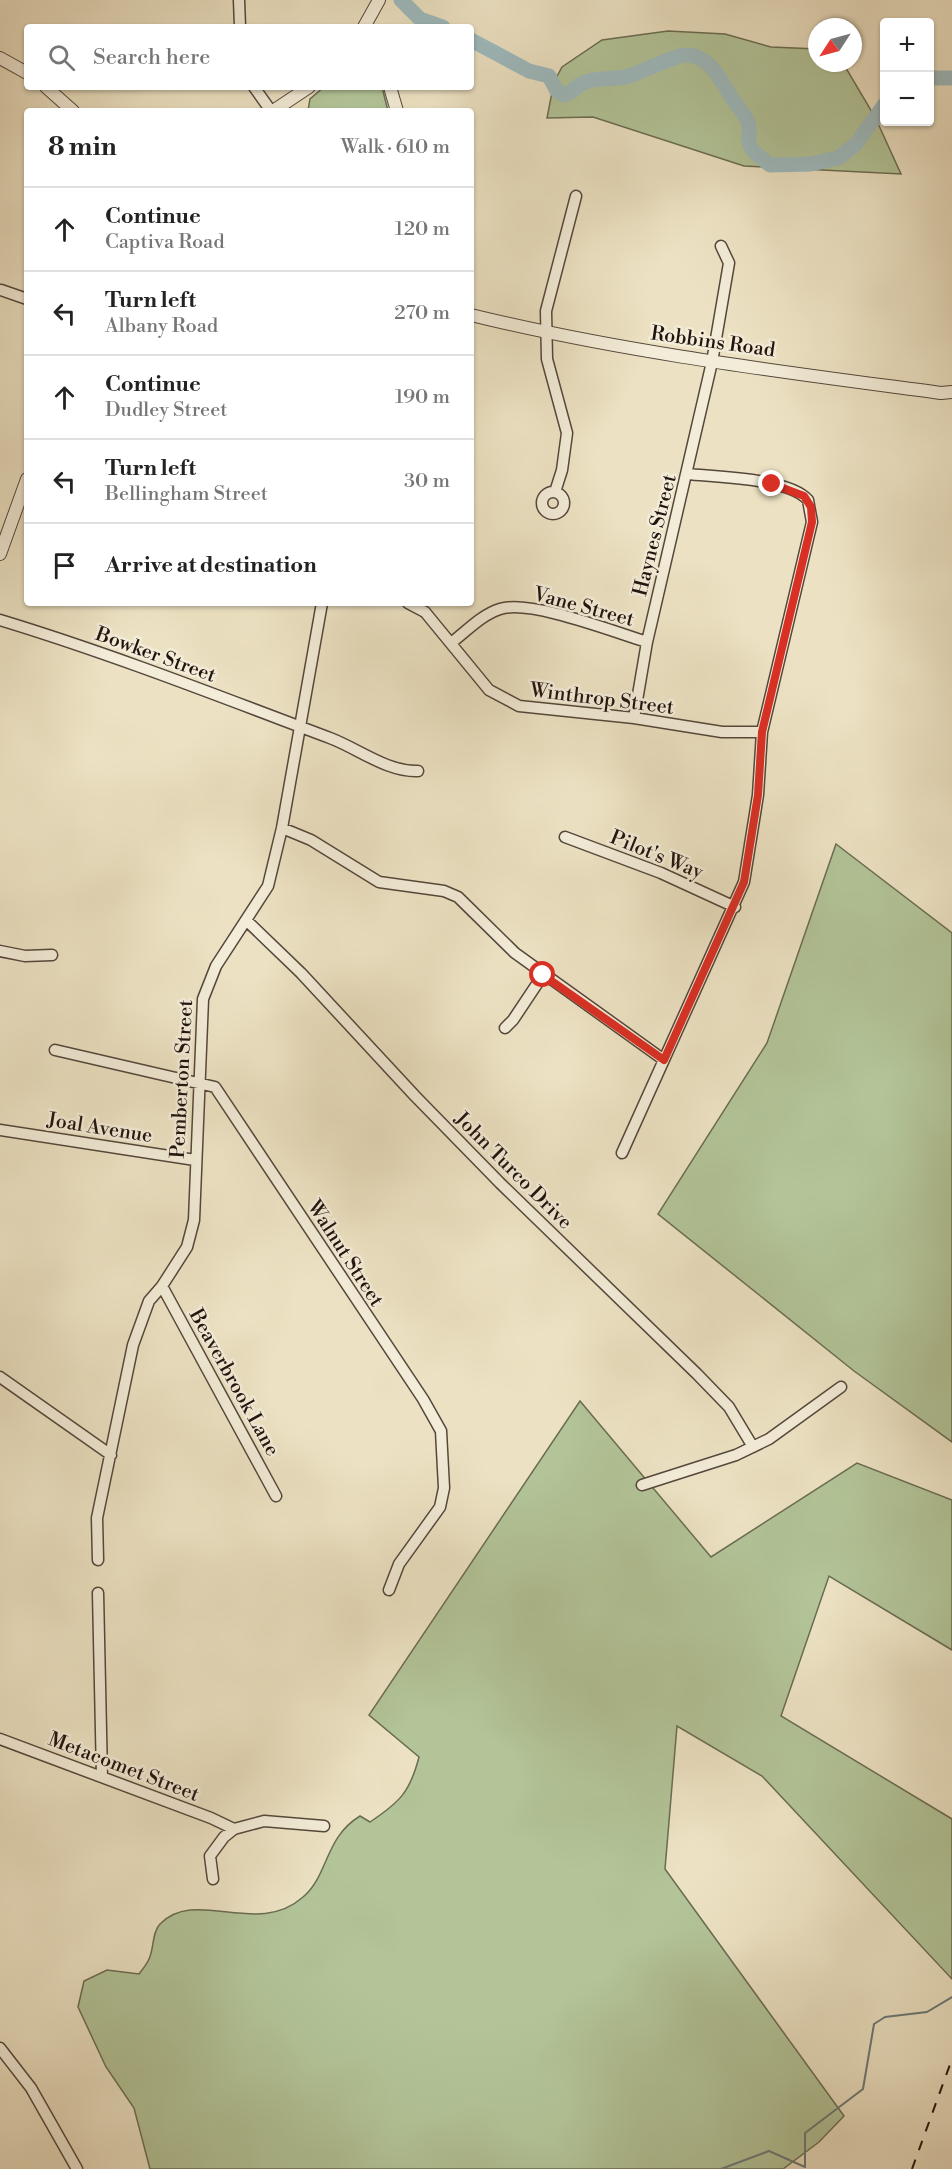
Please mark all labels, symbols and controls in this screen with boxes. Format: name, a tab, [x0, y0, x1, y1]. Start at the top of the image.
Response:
north arrow	[808, 18, 862, 72]
map controls	[880, 18, 934, 126]
button: +	[880, 18, 934, 72]
search box	[24, 24, 474, 90]
icon: search	[45, 41, 78, 74]
text: Search here	[93, 44, 210, 71]
button: −	[880, 72, 934, 126]
text: 8 min	[48, 131, 117, 163]
text: Walk · 610 m	[341, 135, 450, 160]
text: Continue	[105, 203, 201, 230]
icon: ahead	[48, 213, 81, 246]
text: 120 m	[395, 217, 450, 242]
text: Captiva Road	[105, 230, 225, 255]
text: Turn left	[105, 287, 196, 314]
icon: left	[48, 297, 81, 330]
text: 270 m	[394, 301, 450, 326]
text: Albany Road	[105, 314, 218, 339]
street label: Robbins Road	[649, 321, 777, 364]
text: Continue	[105, 371, 201, 398]
icon: ahead	[48, 381, 81, 414]
text: 190 m	[395, 385, 450, 410]
text: Dudley Street	[105, 398, 227, 423]
text: Turn left	[105, 455, 196, 482]
icon: left	[48, 465, 81, 498]
text: 30 m	[404, 469, 450, 494]
route end	[758, 470, 784, 496]
street label: Haynes Street	[628, 472, 683, 599]
text: Bellingham Street	[105, 482, 268, 507]
icon: arrive	[48, 549, 81, 582]
text: Arrive at destination	[105, 552, 317, 579]
street label: Vane Street	[530, 582, 637, 633]
street label: Bowker Street	[91, 622, 219, 689]
street label: Winthrop Street	[527, 678, 675, 721]
street label: Pilot's Way	[606, 825, 707, 885]
route start	[529, 961, 555, 987]
street label: Pemberton Street	[166, 999, 199, 1159]
street label: John Turco Drive	[448, 1106, 577, 1235]
street label: Joal Avenue	[45, 1108, 154, 1149]
street label: Walnut Street	[301, 1195, 388, 1312]
street label: Beaverbrook Lane	[182, 1304, 285, 1461]
street label: Metacomet Street	[44, 1727, 203, 1808]

